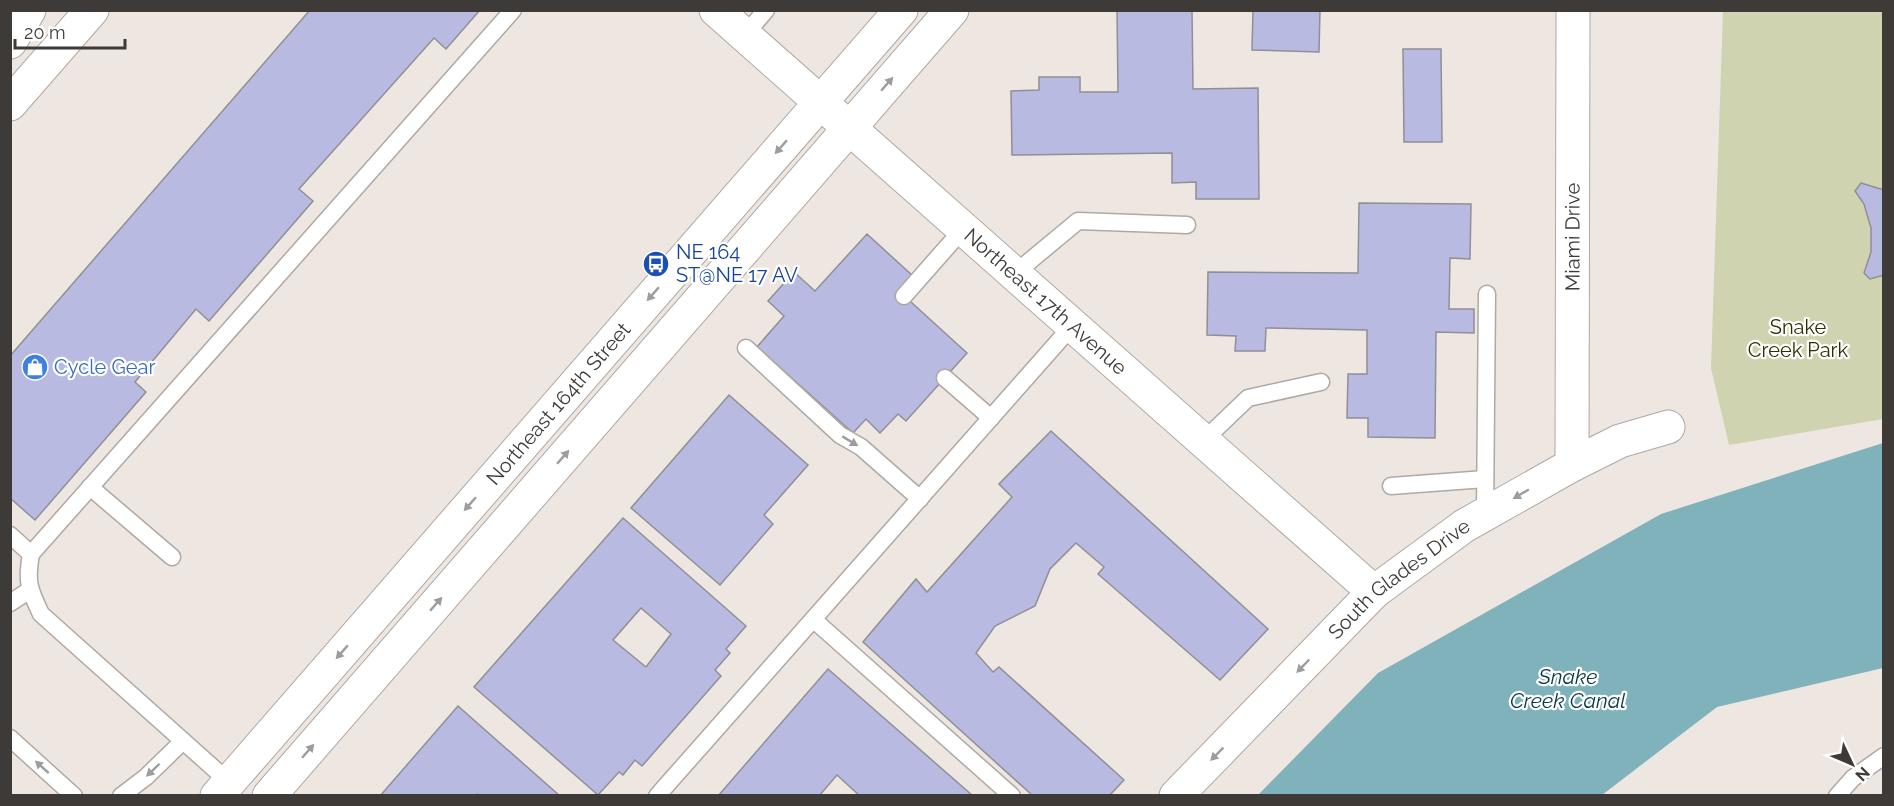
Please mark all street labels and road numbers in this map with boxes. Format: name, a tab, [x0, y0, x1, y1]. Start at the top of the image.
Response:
street label: Miami Drive	[1560, 182, 1585, 291]
street label: Northeast 17th Avenue	[959, 223, 1132, 380]
street label: Northeast 164th Street	[481, 317, 636, 490]
street label: South Glades Drive	[1323, 513, 1475, 644]

